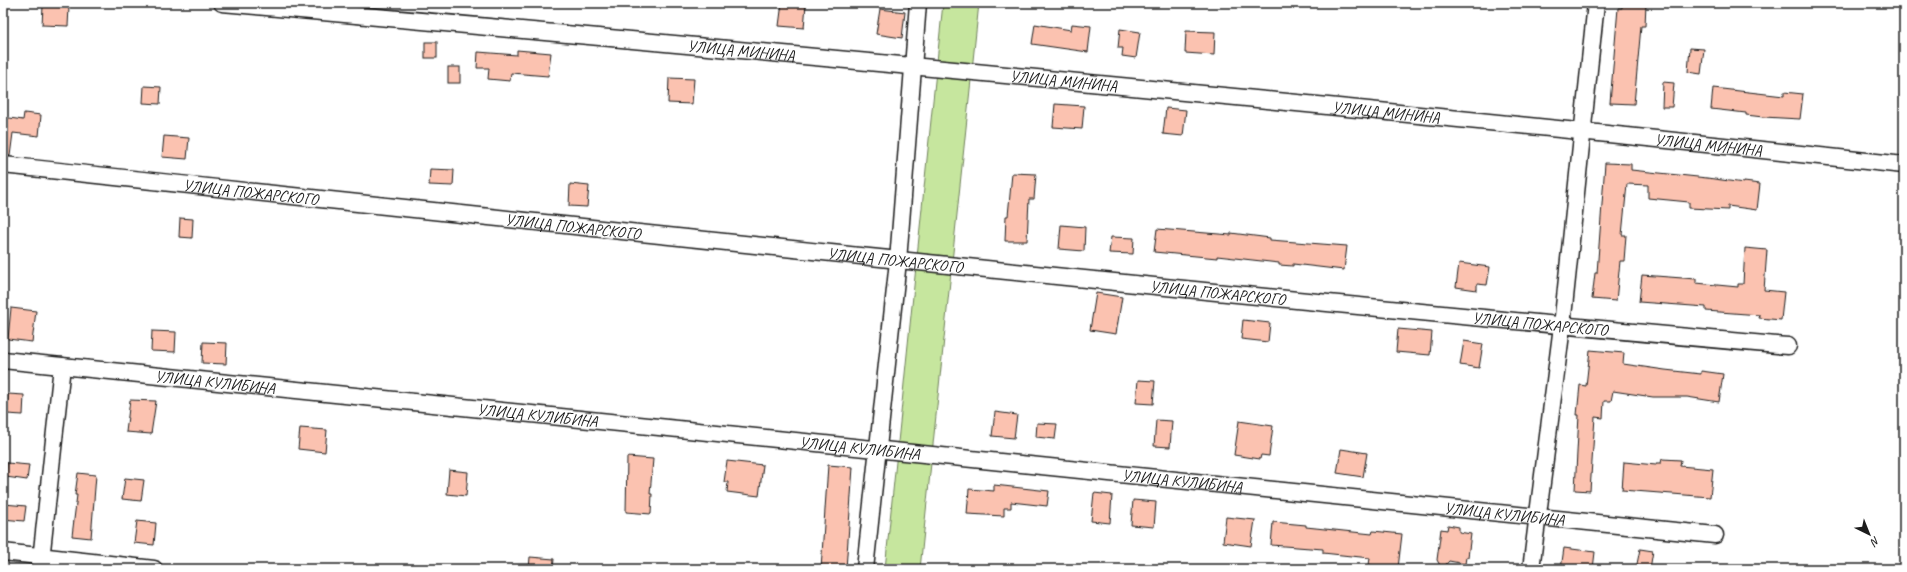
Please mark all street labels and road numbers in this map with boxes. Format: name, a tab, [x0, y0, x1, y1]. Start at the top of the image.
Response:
street label: УЛИЦА МИНИНА	[686, 36, 796, 66]
street label: УЛИЦА МИНИНА	[1009, 66, 1119, 96]
street label: УЛИЦА МИНИНА	[1331, 97, 1441, 128]
street label: УЛИЦА МИНИНА	[1654, 130, 1764, 161]
street label: УЛИЦА ПОЖАРСКОГО	[182, 175, 321, 210]
street label: УЛИЦА ПОЖАРСКОГО	[504, 210, 643, 244]
street label: УЛИЦА ПОЖАРСКОГО	[826, 244, 966, 278]
street label: УЛИЦА ПОЖАРСКОГО	[1149, 277, 1288, 310]
street label: УЛИЦА ПОЖАРСКОГО	[1471, 308, 1610, 341]
street label: УЛИЦА КУЛИБИНА	[154, 367, 277, 399]
street label: УЛИЦА КУЛИБИНА	[476, 400, 599, 432]
street label: УЛИЦА КУЛИБИНА	[798, 432, 921, 465]
street label: УЛИЦА КУЛИБИНА	[1121, 465, 1244, 498]
street label: УЛИЦА КУЛИБИНА	[1443, 498, 1566, 531]

